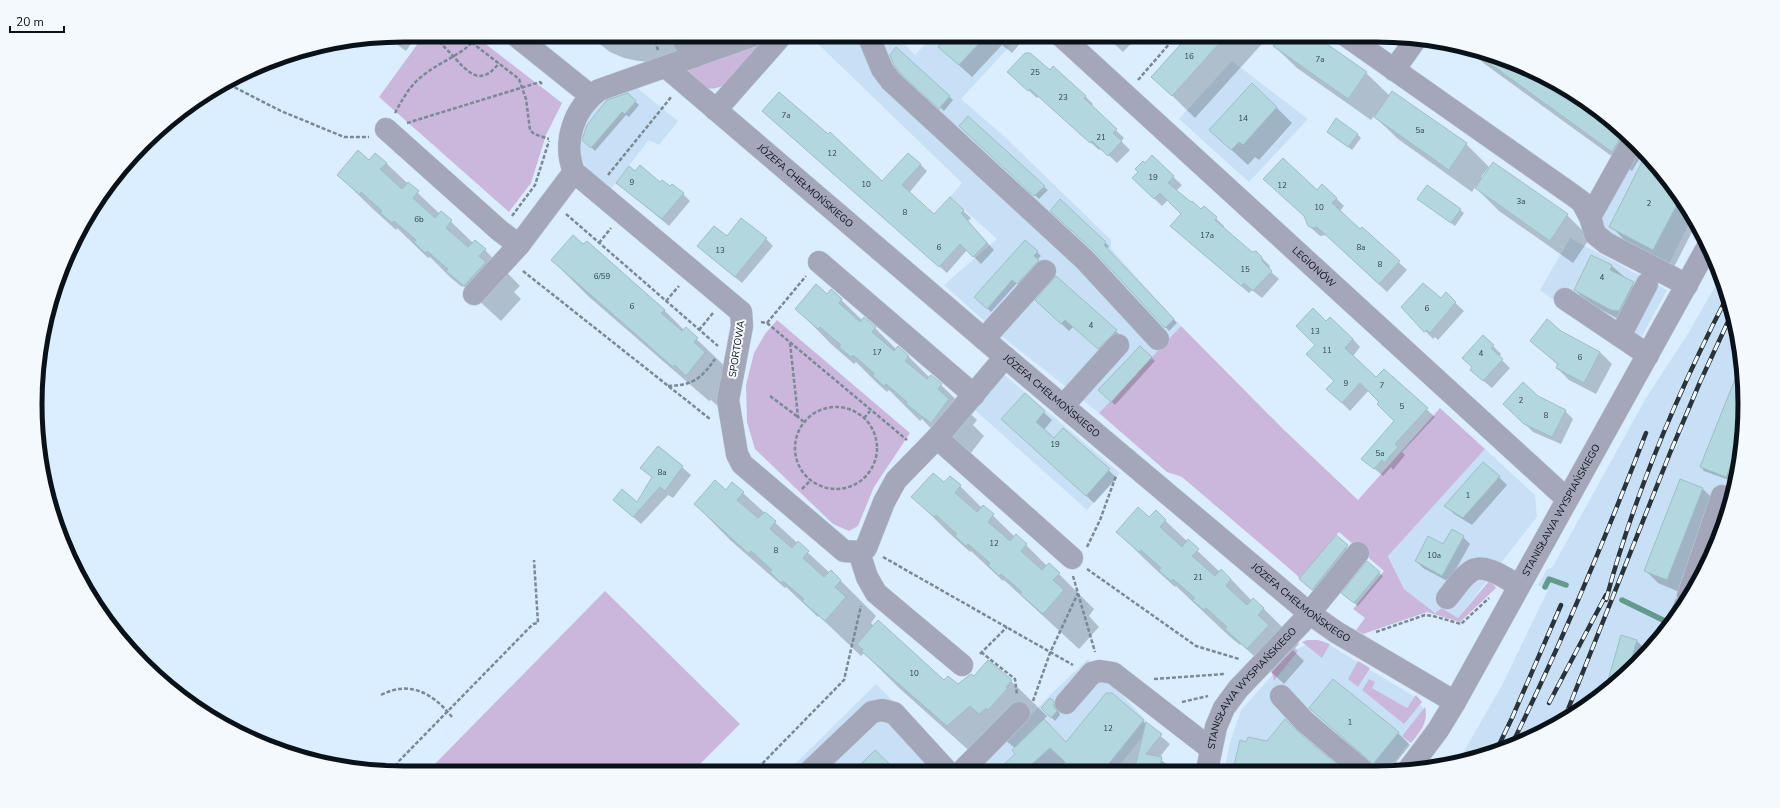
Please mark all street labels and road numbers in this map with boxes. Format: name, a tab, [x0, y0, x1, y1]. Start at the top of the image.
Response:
street label: JÓZEFA CHEŁMOŃSKIEGO	[753, 140, 856, 231]
street label: LEGIONÓW	[1289, 244, 1339, 291]
street label: SPORTOWA	[726, 319, 749, 378]
street label: JÓZEFA CHEŁMOŃSKIEGO	[1000, 351, 1103, 441]
street label: STANISŁAWA WYSPIAŃSKIEGO	[1519, 441, 1604, 579]
street label: JÓZEFA CHEŁMOŃSKIEGO	[1247, 560, 1353, 646]
street label: STANISŁAWA WYSPIAŃSKIEGO	[1205, 624, 1300, 751]

